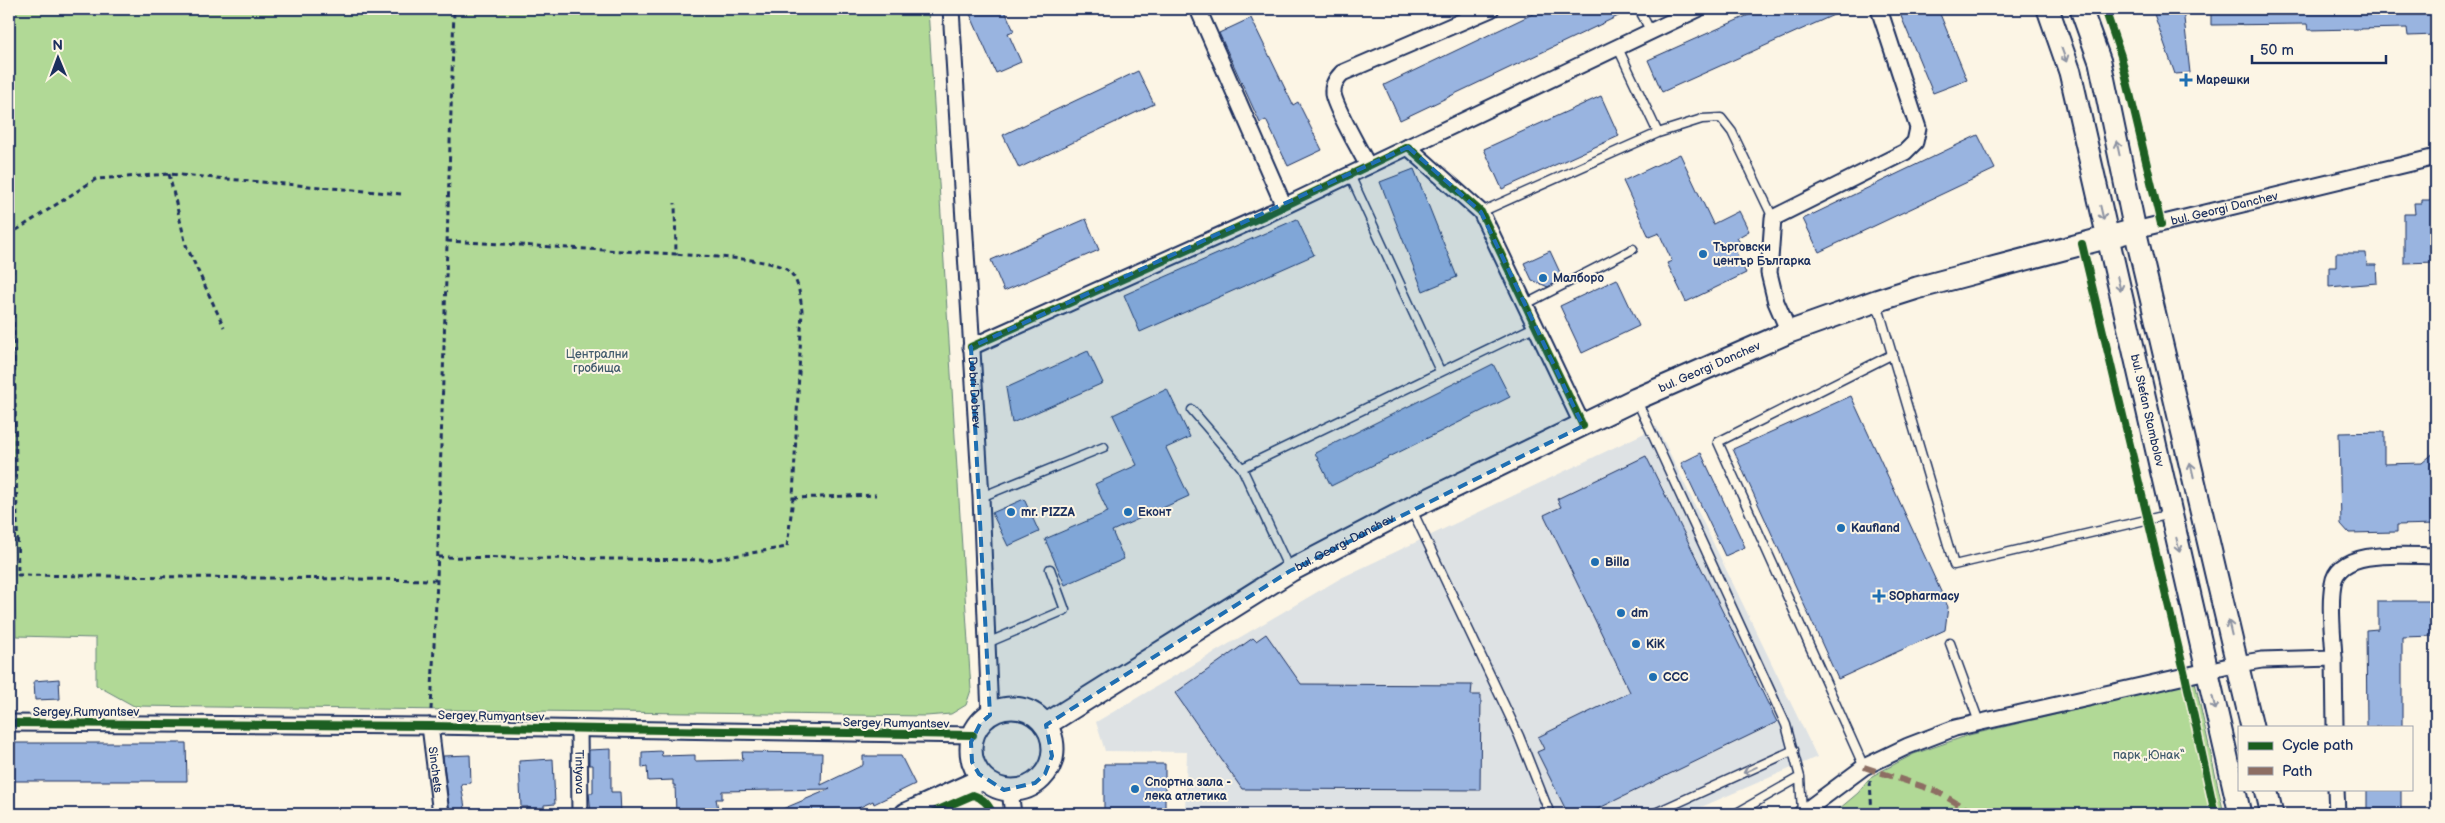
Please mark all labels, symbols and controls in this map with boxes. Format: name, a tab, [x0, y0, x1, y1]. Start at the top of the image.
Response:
north arrow	[32, 32, 82, 82]
scale bar	[2252, 32, 2386, 64]
text: N	[52, 37, 63, 54]
text: 50 m	[2260, 41, 2294, 60]
one-way arrow	[2060, 46, 2069, 62]
place label: Марешки	[2196, 73, 2250, 88]
marker: Марешки	[2180, 74, 2192, 86]
one-way arrow	[2113, 141, 2122, 157]
street label: bul. Georgi Danchev	[2169, 189, 2280, 229]
one-way arrow	[2098, 204, 2107, 220]
place label: Търговски център Българка	[1713, 240, 1812, 269]
marker: Търговски център Българка	[1697, 248, 1709, 260]
place label: Малборо	[1553, 271, 1604, 286]
marker: Малборо	[1537, 272, 1549, 284]
one-way arrow	[2115, 276, 2124, 292]
street label: bul. Georgi Danchev	[1656, 338, 1763, 396]
park label: Централни гробища	[566, 347, 628, 376]
street label: bul. Stefan Stambolov	[2127, 353, 2167, 469]
street label: Dobri Dobrev	[964, 356, 984, 429]
one-way arrow	[2187, 462, 2196, 478]
place label: mr. PIZZA	[1021, 505, 1076, 520]
place label: Еконт	[1138, 505, 1172, 520]
marker: mr. PIZZA	[1005, 506, 1017, 518]
marker: Еконт	[1122, 506, 1134, 518]
street label: bul. Georgi Danchev	[1293, 511, 1397, 575]
place label: Kaufland	[1851, 521, 1900, 536]
marker: Kaufland	[1835, 522, 1847, 534]
one-way arrow	[2174, 536, 2183, 552]
place label: Billa	[1605, 555, 1629, 570]
marker: Billa	[1589, 556, 1601, 568]
place label: SOpharmacy	[1889, 589, 1960, 604]
marker: SOpharmacy	[1873, 590, 1885, 602]
place label: dm	[1631, 606, 1648, 621]
marker: dm	[1615, 607, 1627, 619]
one-way arrow	[2225, 621, 2234, 637]
place label: KiK	[1646, 637, 1665, 652]
marker: KiK	[1630, 638, 1642, 650]
place label: CCC	[1663, 670, 1689, 685]
marker: CCC	[1647, 671, 1659, 683]
one-way arrow	[2210, 695, 2219, 711]
street label: Sergey Rumyantsev	[33, 705, 139, 720]
street label: Sergey Rumyantsev	[438, 708, 545, 725]
street label: Sergey Rumyantsev	[843, 715, 950, 732]
legend	[2238, 726, 2412, 790]
text: Cycle path	[2282, 736, 2353, 755]
street label: Sinchets	[425, 746, 445, 794]
park label: парк „Юнак“	[2113, 748, 2185, 763]
street label: Tintyava	[571, 750, 587, 794]
text: Path	[2282, 762, 2312, 781]
one-way arrow	[1743, 766, 1758, 776]
place label: Спортна зала - лека атлетика	[1144, 775, 1231, 804]
marker: Спортна зала - лека атлетика	[1129, 783, 1141, 795]

